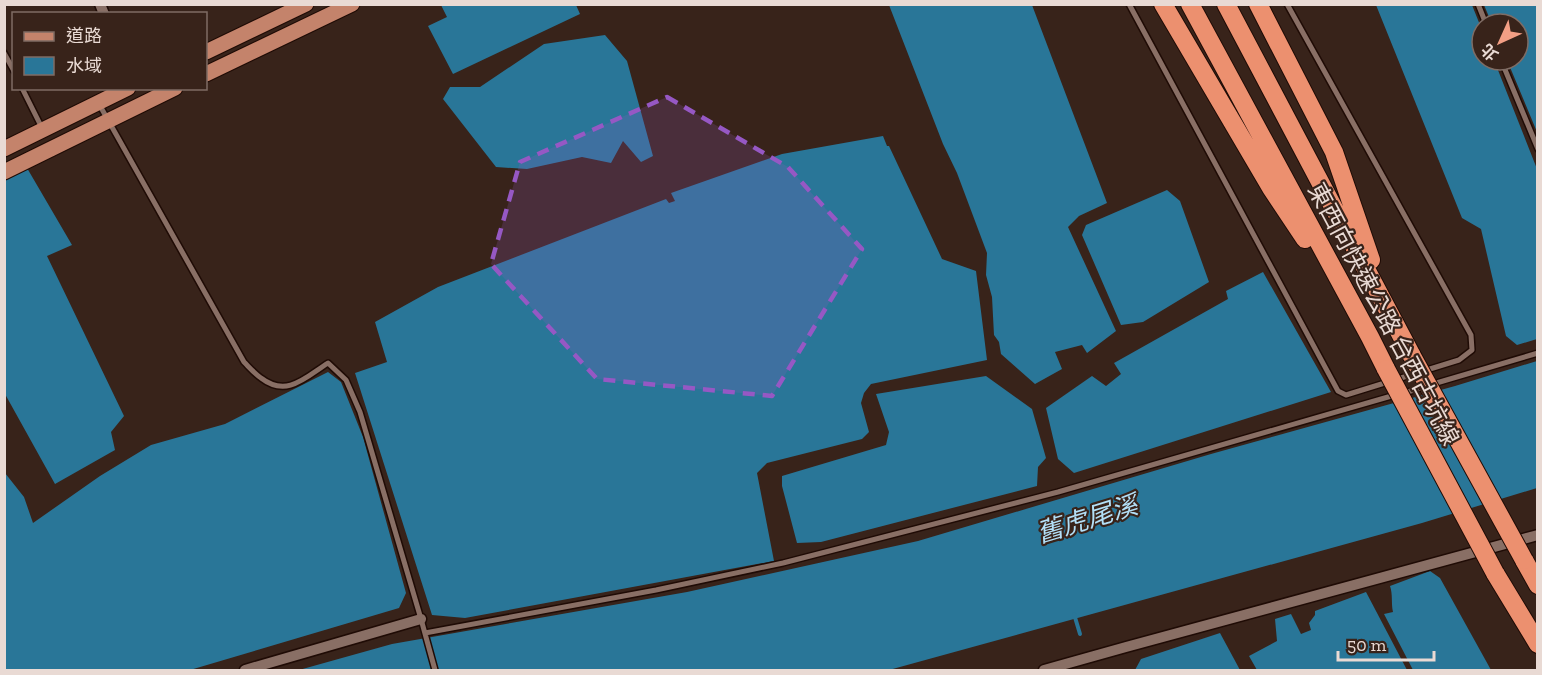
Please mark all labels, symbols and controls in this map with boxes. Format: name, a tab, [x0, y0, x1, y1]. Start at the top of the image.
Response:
legend	[12, 12, 207, 90]
north arrow	[1470, 12, 1530, 72]
text: 道路	[66, 25, 102, 47]
text: 北	[1477, 40, 1502, 65]
text: 水域	[66, 55, 102, 77]
street label: 東西向快速公路 台西古坑線	[1302, 178, 1466, 450]
water label: 舊虎尾溪	[1033, 487, 1145, 550]
scale bar	[1338, 624, 1434, 662]
text: 50 m	[1347, 634, 1387, 656]

